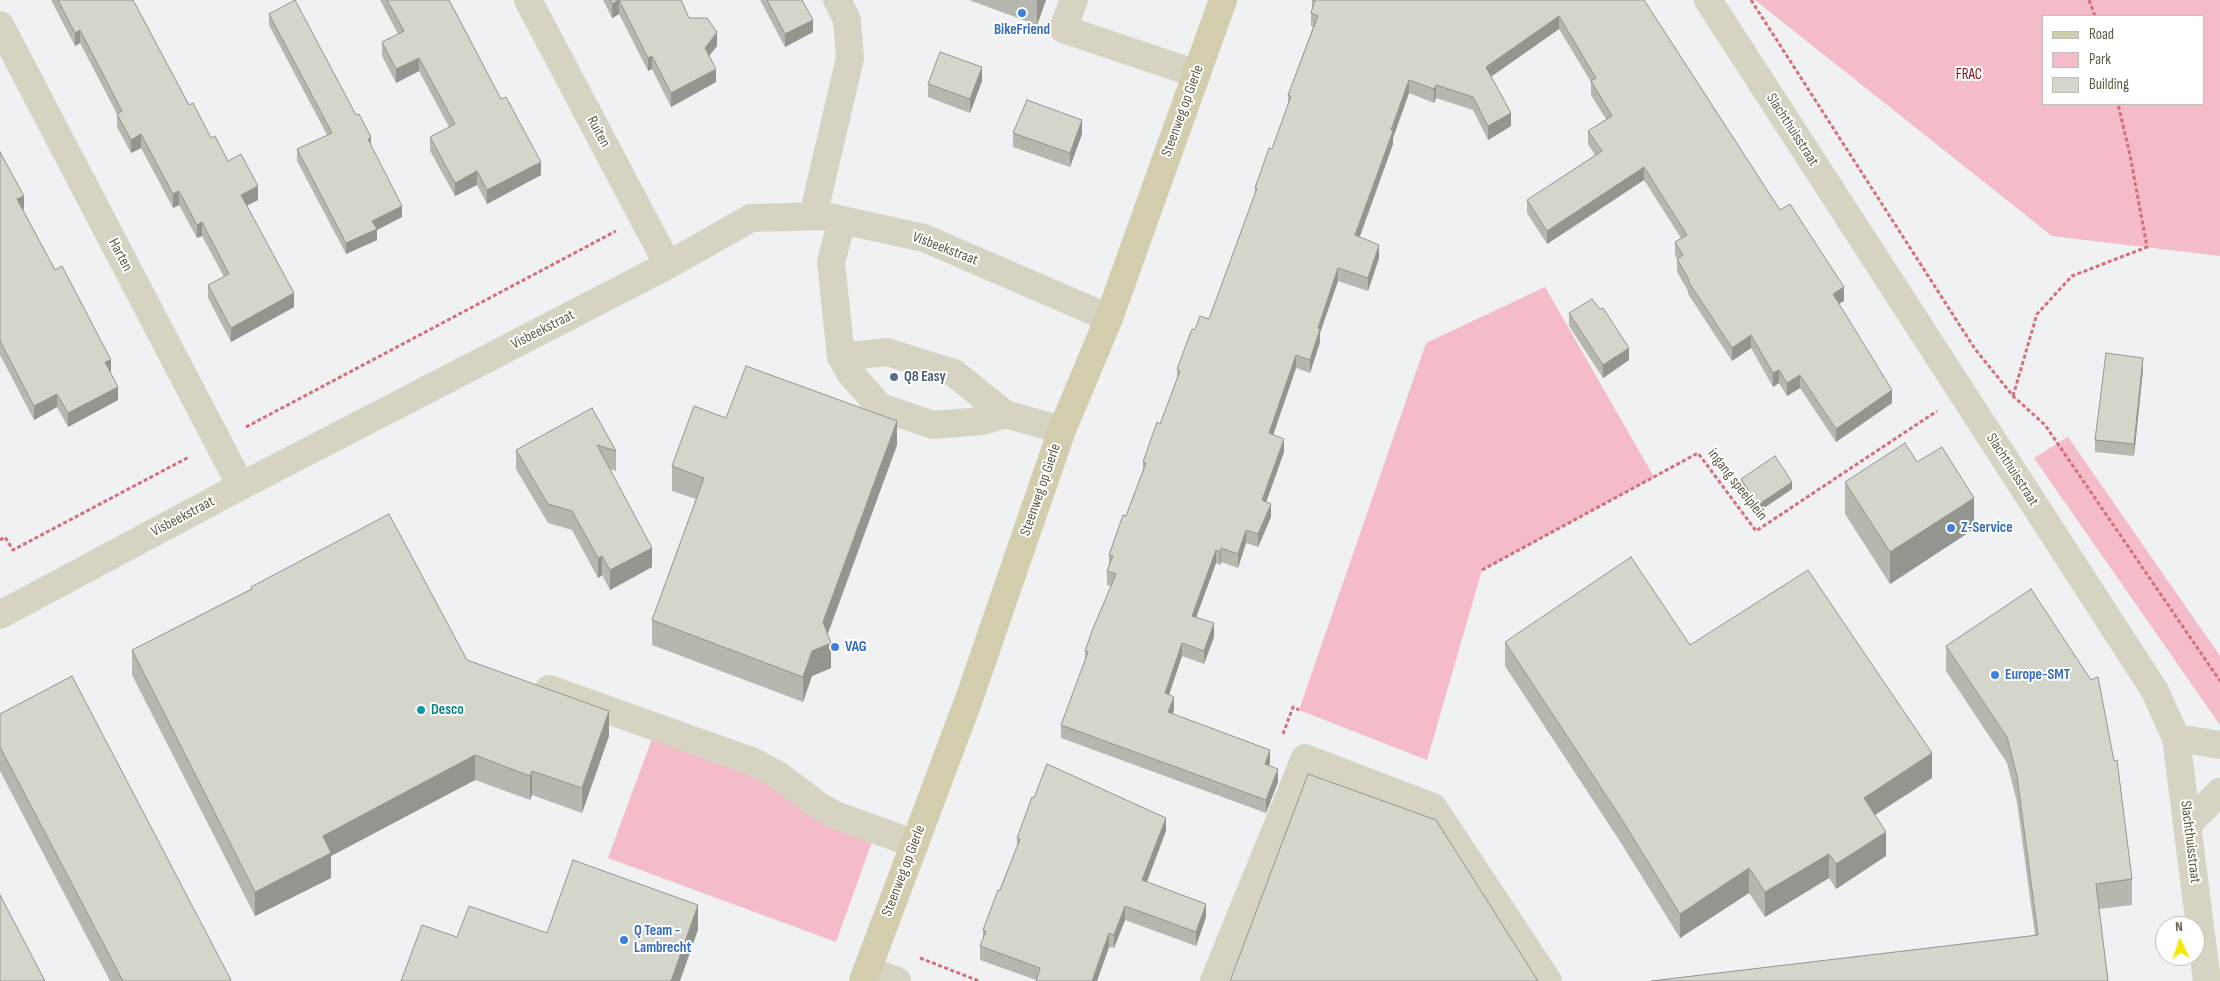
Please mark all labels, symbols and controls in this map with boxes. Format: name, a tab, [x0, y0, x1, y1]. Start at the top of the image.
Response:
marker: BikeFriend	[1016, 7, 1028, 19]
legend	[2042, 15, 2205, 105]
place label: BikeFriend	[994, 21, 1050, 39]
text: Road	[2089, 25, 2114, 44]
text: Park	[2089, 50, 2111, 69]
street label: Steenweg op Gierle	[1158, 63, 1208, 159]
park label: FRAC	[1956, 66, 1982, 84]
text: Building	[2089, 75, 2129, 94]
street label: Slachthuisstraat	[1762, 90, 1822, 170]
street label: Ruiten	[582, 113, 614, 151]
street label: Visbeekstraat	[910, 228, 980, 270]
street label: Harten	[104, 235, 136, 275]
street label: Visbeekstraat	[508, 306, 578, 354]
place label: Q8 Easy	[904, 368, 946, 386]
marker: Q8 Easy	[888, 371, 900, 383]
street label: Slachthuisstraat	[1982, 430, 2042, 510]
street label: Steenweg op Gierle	[1017, 442, 1065, 538]
street label: ingang speelplein	[1703, 445, 1771, 525]
street label: Visbeekstraat	[148, 493, 218, 541]
place label: Z-Service	[1961, 519, 2013, 537]
marker: Z-Service	[1945, 522, 1957, 534]
place label: VAG	[845, 638, 867, 656]
marker: VAG	[829, 641, 841, 653]
place label: Europe-SMT	[2005, 666, 2070, 684]
marker: Europe-SMT	[1989, 669, 2001, 681]
place label: Desco	[431, 701, 464, 719]
marker: Desco	[415, 704, 427, 716]
street label: Slachthuisstraat	[2176, 800, 2204, 884]
street label: Steenweg op Gierle	[878, 823, 930, 919]
north arrow	[2155, 916, 2205, 966]
text: N	[2175, 918, 2183, 935]
place label: Q Team - Lambrecht	[634, 922, 691, 957]
marker: Q Team - Lambrecht	[618, 934, 630, 946]

